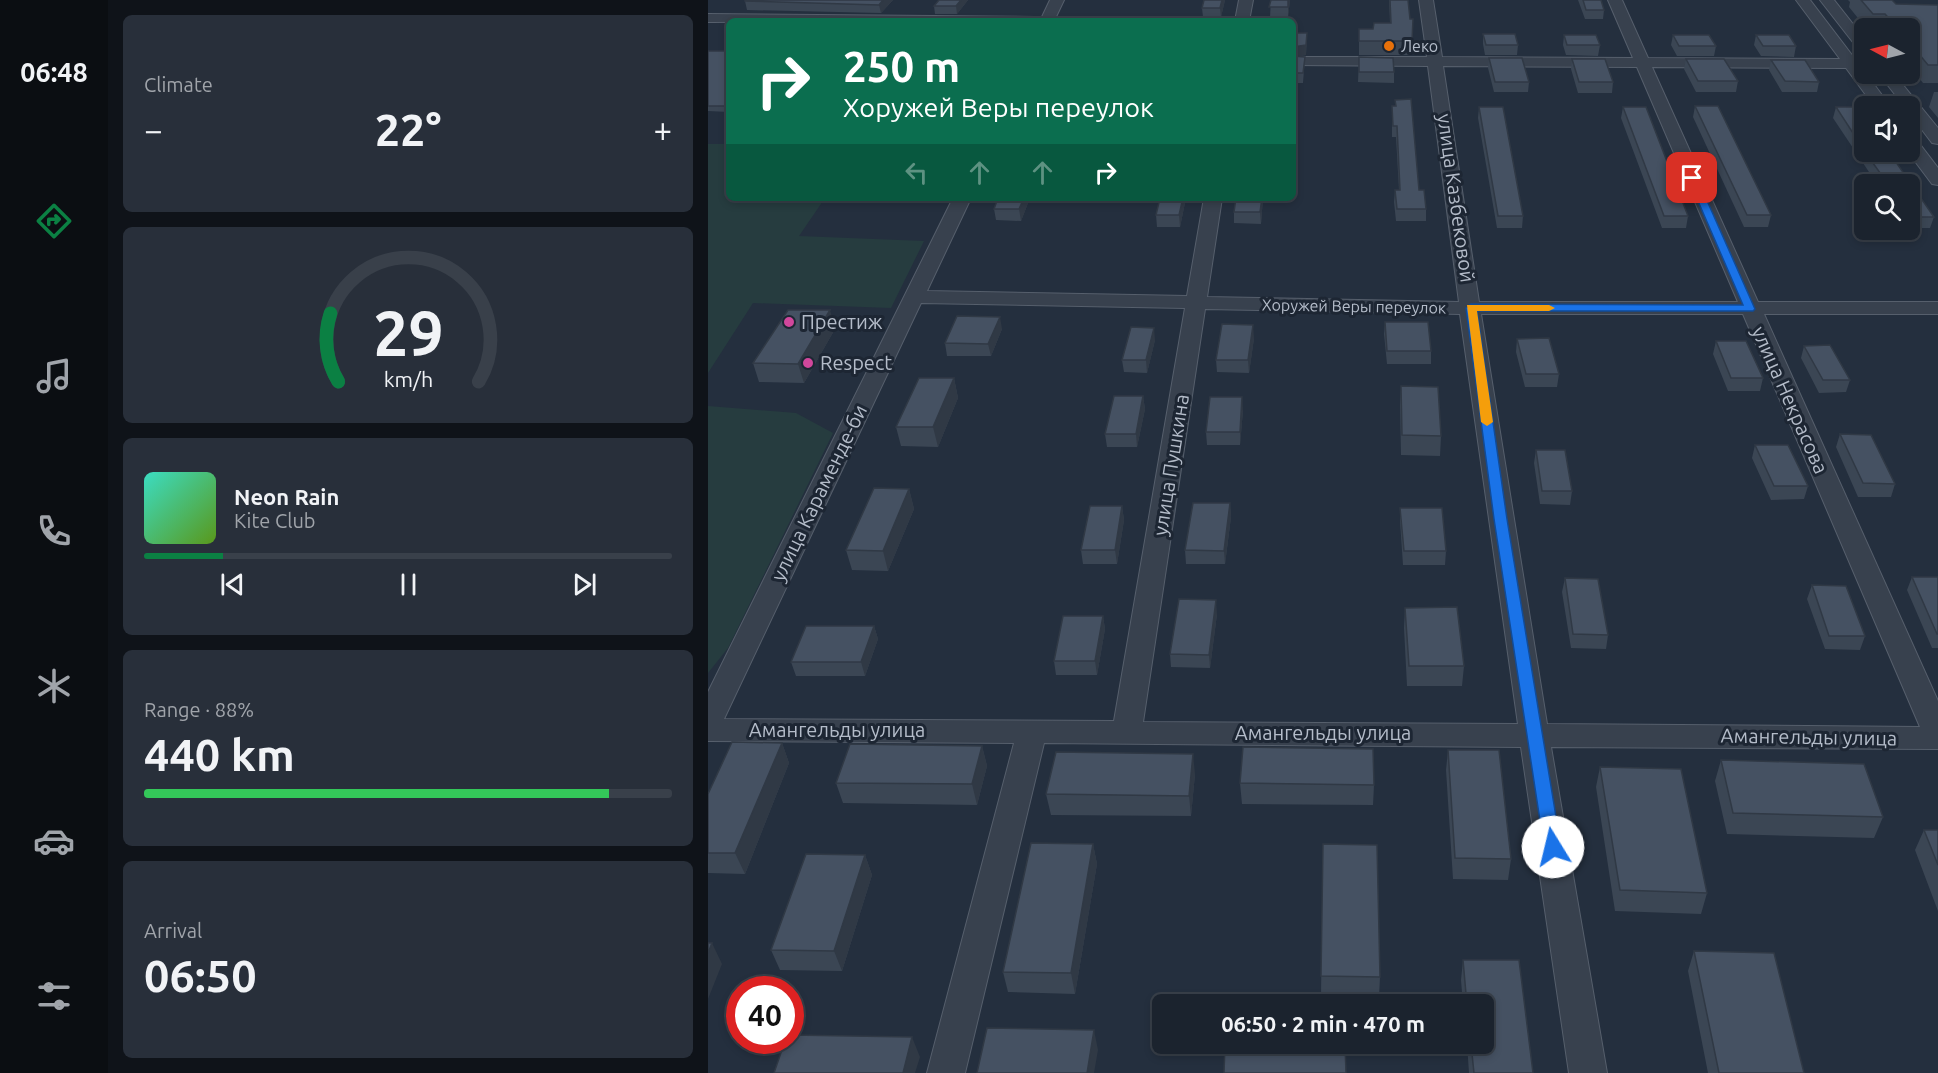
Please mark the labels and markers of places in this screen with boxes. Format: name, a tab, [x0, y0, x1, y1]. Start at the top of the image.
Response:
place label: Леко	[1401, 37, 1438, 55]
marker: Леко	[1382, 39, 1396, 53]
pin	[1666, 152, 1717, 203]
place label: Престиж	[801, 310, 883, 333]
marker: Престиж	[782, 315, 796, 329]
place label: Respect	[820, 351, 892, 374]
marker: Respect	[801, 356, 815, 370]

